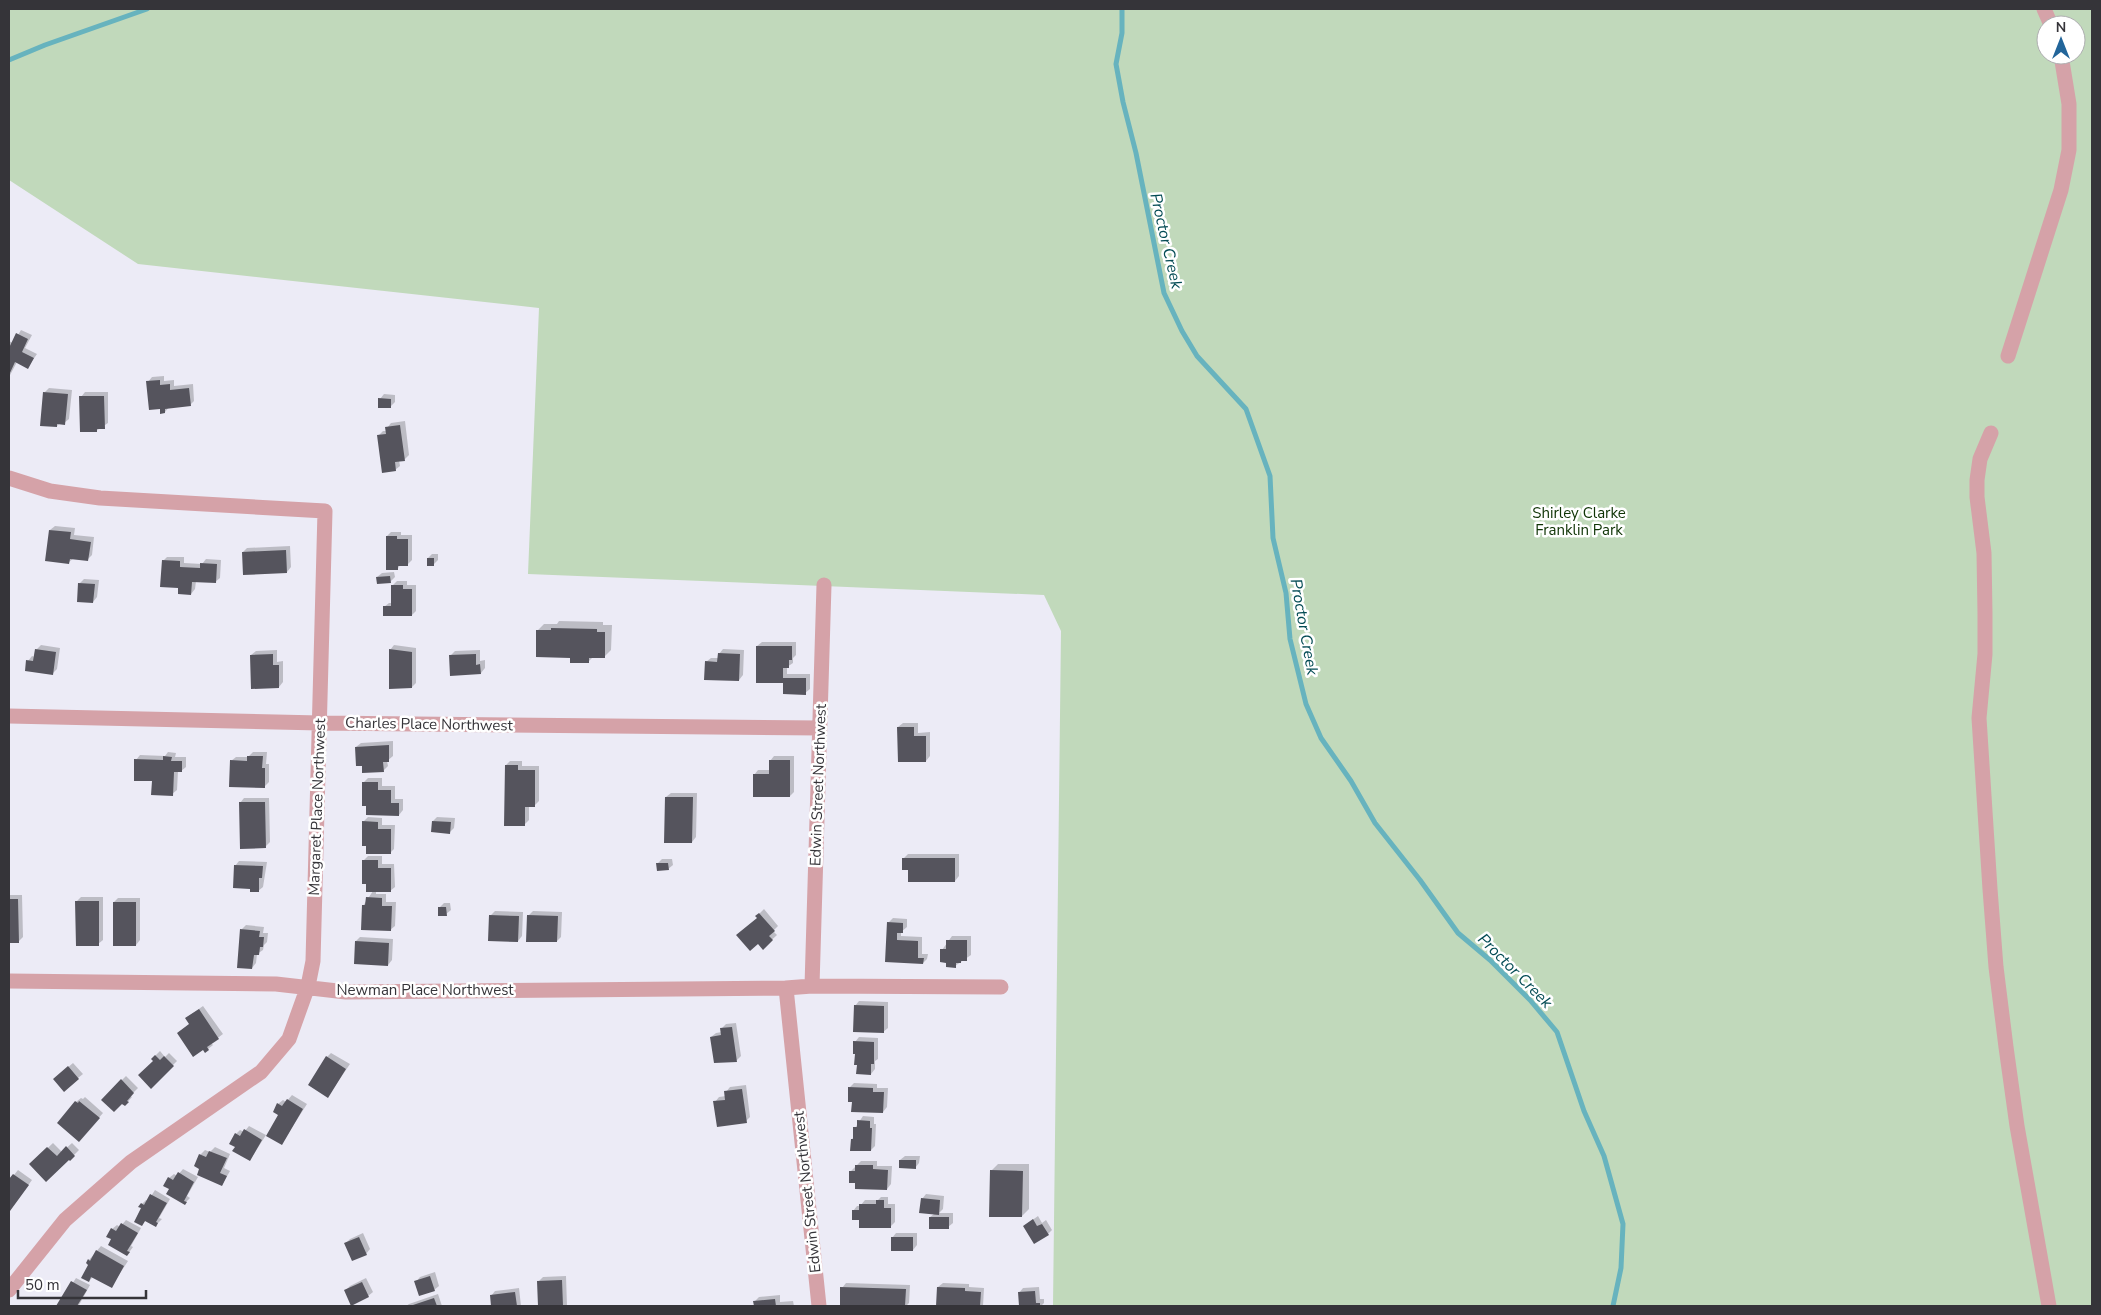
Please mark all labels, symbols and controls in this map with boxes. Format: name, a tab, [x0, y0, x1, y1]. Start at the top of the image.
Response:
north arrow	[2036, 15, 2086, 65]
text: N	[2056, 18, 2066, 37]
water label: Proctor Creek	[1144, 191, 1188, 292]
park label: Shirley Clarke Franklin Park	[1532, 503, 1626, 540]
water label: Proctor Creek	[1285, 577, 1323, 678]
street label: Edwin Street Northwest	[805, 703, 831, 867]
street label: Charles Place Northwest	[345, 713, 514, 735]
street label: Margaret Place Northwest	[304, 717, 330, 896]
water label: Proctor Creek	[1473, 929, 1558, 1014]
street label: Newman Place Northwest	[336, 980, 514, 1000]
street label: Edwin Street Northwest	[788, 1109, 825, 1274]
scale bar	[18, 1268, 145, 1300]
text: 50 m	[25, 1275, 60, 1295]

